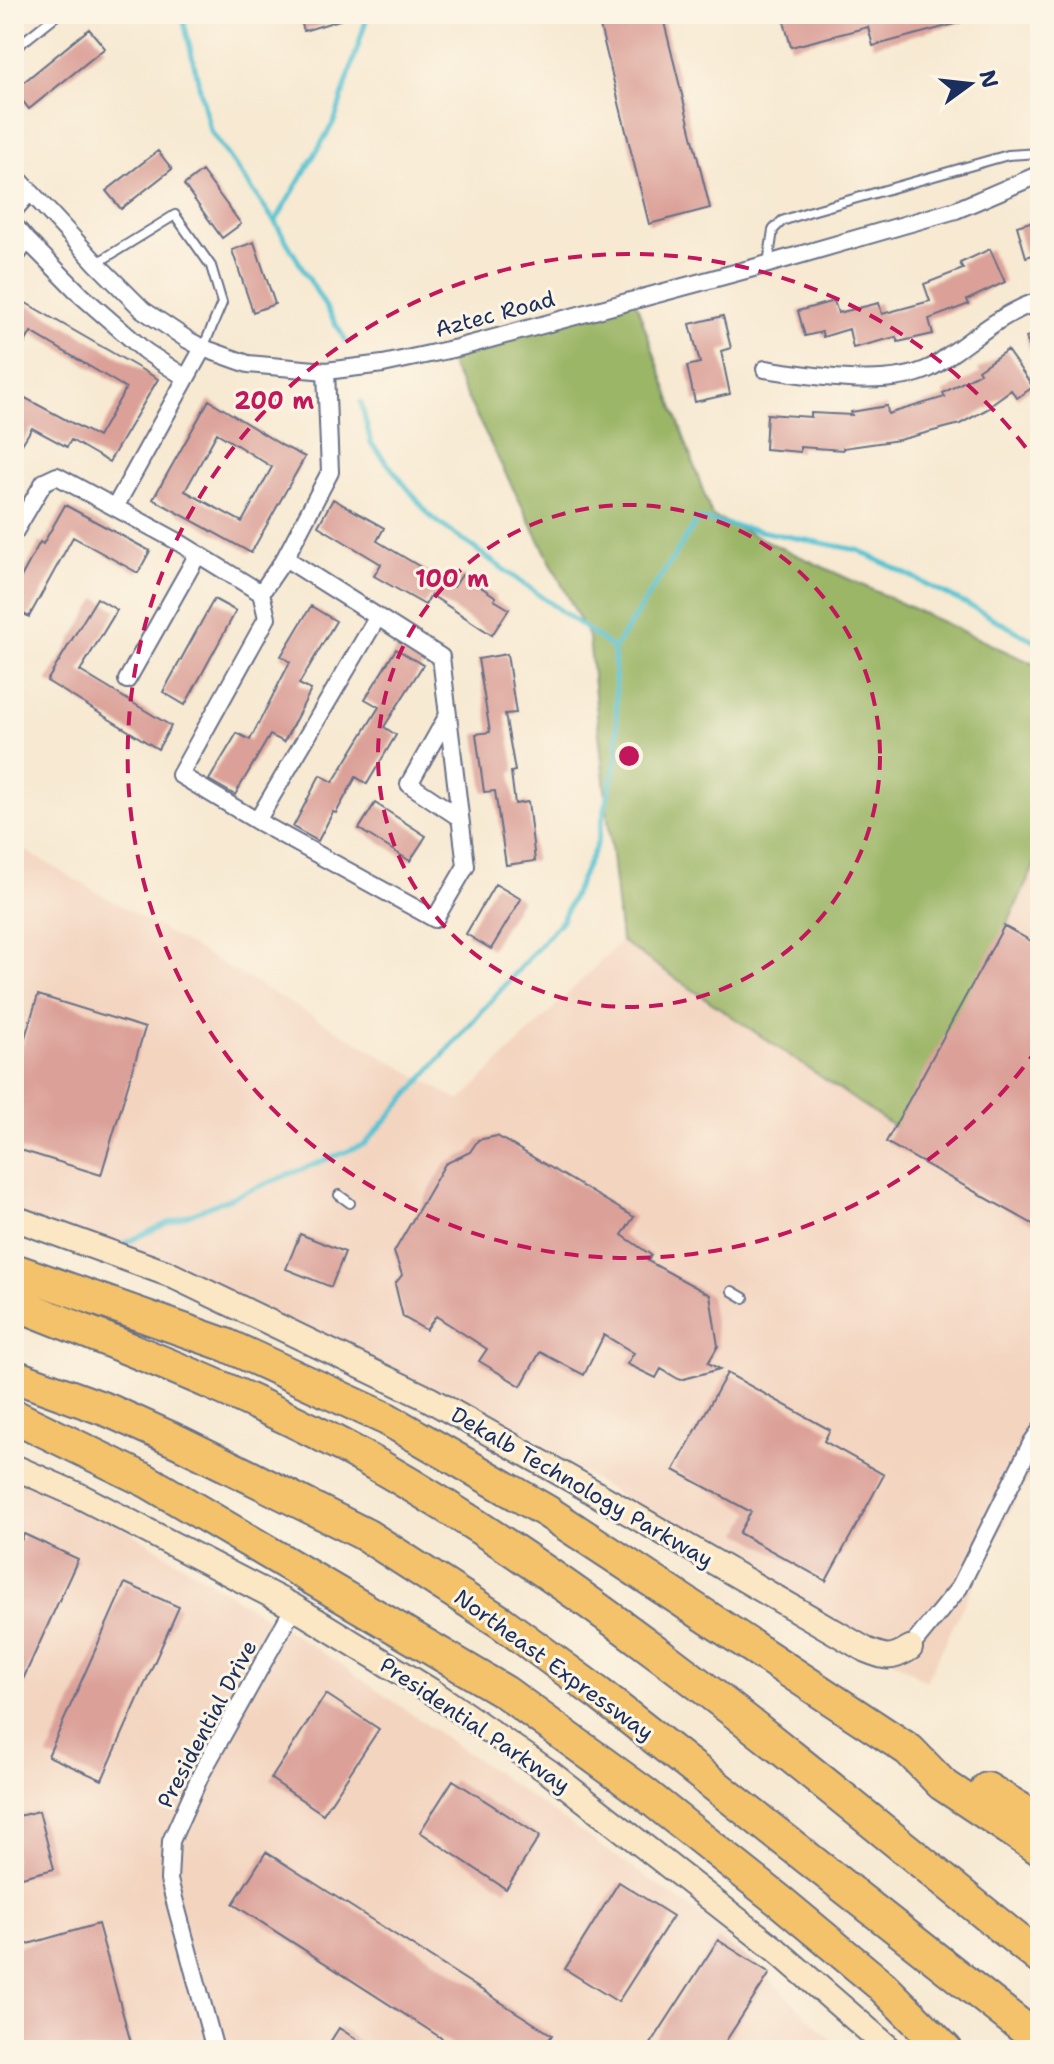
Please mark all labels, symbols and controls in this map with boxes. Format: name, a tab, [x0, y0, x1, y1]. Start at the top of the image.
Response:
north arrow	[930, 44, 1010, 124]
text: N	[973, 67, 1005, 91]
street label: Aztec Road	[432, 284, 558, 344]
text: 200 m	[234, 385, 314, 417]
text: 100 m	[415, 563, 489, 595]
centre of rings	[615, 742, 643, 770]
street label: Dekalb Technology Parkway	[446, 1400, 718, 1574]
street label: Northeast Expressway	[448, 1583, 660, 1747]
street label: Presidential Drive	[151, 1635, 263, 1813]
street label: Presidential Parkway	[374, 1650, 576, 1800]

